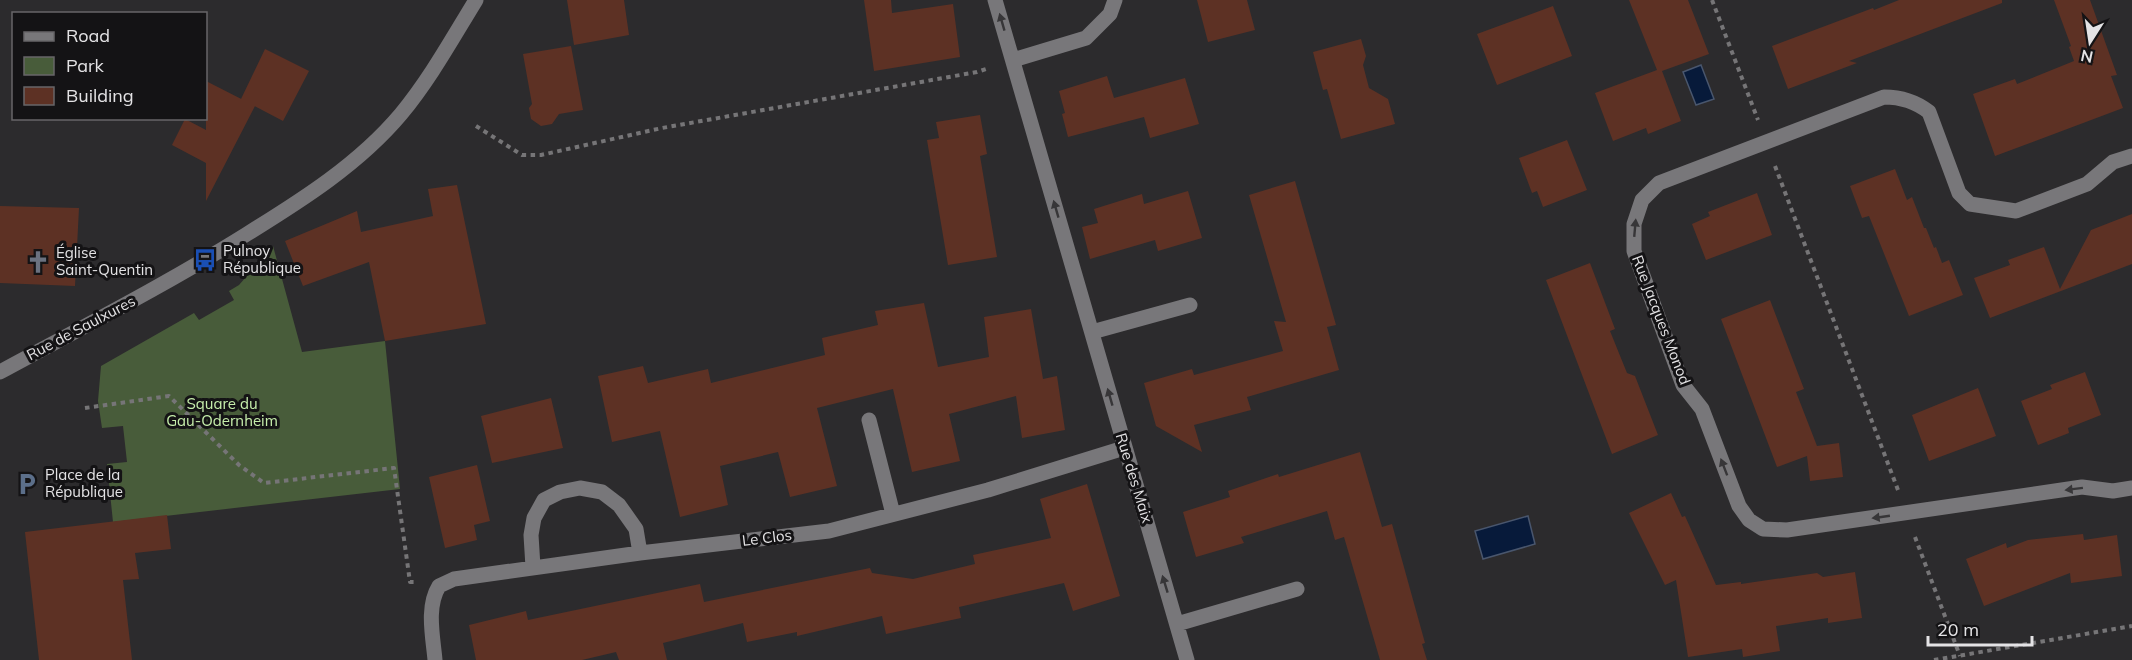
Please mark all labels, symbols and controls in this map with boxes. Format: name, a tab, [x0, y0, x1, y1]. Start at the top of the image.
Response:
legend	[12, 12, 207, 120]
north arrow	[2060, 12, 2120, 72]
one-way arrow	[997, 13, 1006, 31]
text: Road	[66, 24, 110, 47]
text: N	[2079, 46, 2095, 68]
text: Park	[66, 54, 105, 77]
text: Building	[66, 84, 134, 107]
one-way arrow	[1051, 200, 1060, 218]
one-way arrow	[1630, 218, 1640, 237]
place label: Pulnoy République	[223, 241, 301, 277]
place label: Église Saint-Quentin	[56, 243, 153, 279]
bus stop icon: Pulnoy République	[192, 247, 218, 273]
church icon: Église Saint-Quentin	[25, 249, 51, 275]
street label: Rue Jacques Monod	[1628, 252, 1695, 387]
street label: Rue de Saulxures	[23, 291, 138, 364]
one-way arrow	[1105, 387, 1114, 405]
park label: Square du Gau-Odernheim	[166, 394, 278, 430]
street label: Rue des Maix	[1112, 431, 1157, 525]
one-way arrow	[1719, 457, 1729, 475]
place label: Place de la République	[45, 465, 123, 501]
parking icon: Place de la République	[14, 471, 40, 497]
one-way arrow	[2064, 484, 2083, 494]
one-way arrow	[1871, 513, 1890, 522]
street label: Le Clos	[741, 525, 793, 550]
one-way arrow	[1160, 575, 1169, 593]
scale bar	[1928, 609, 2032, 647]
text: 20 m	[1937, 618, 1979, 641]

